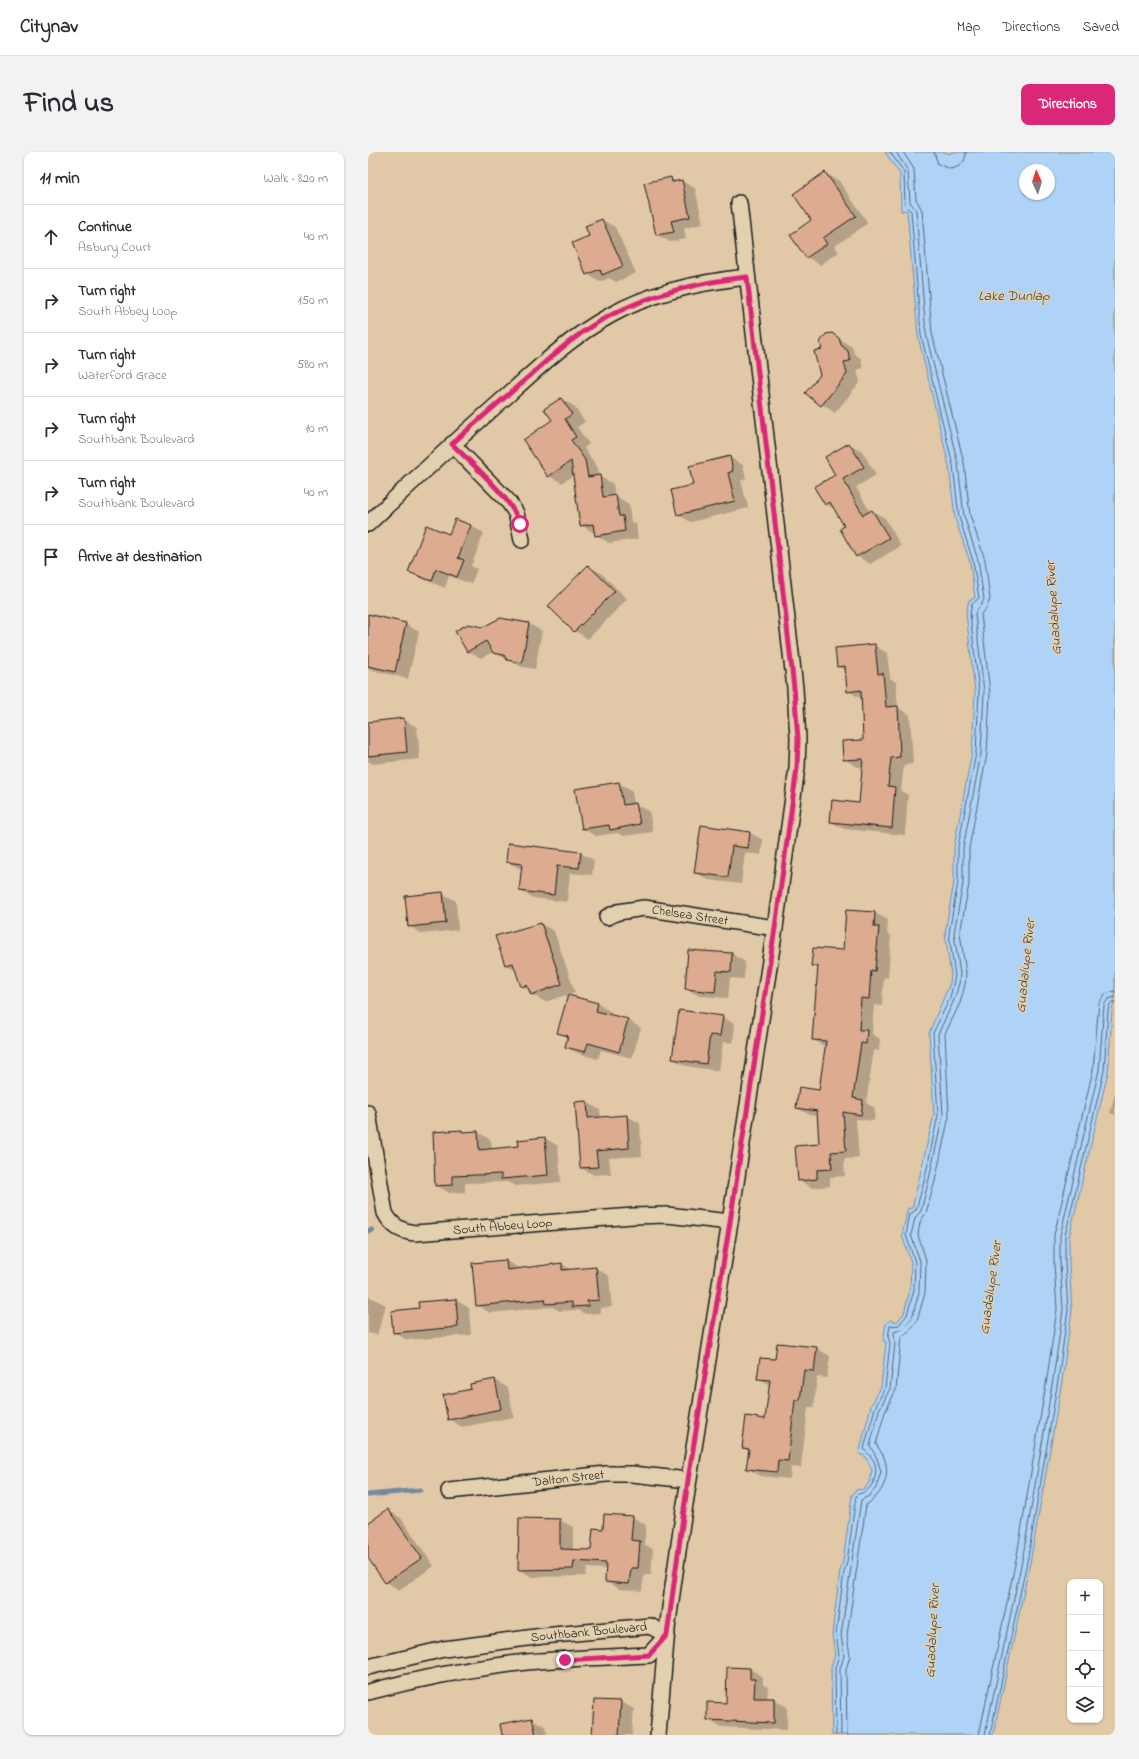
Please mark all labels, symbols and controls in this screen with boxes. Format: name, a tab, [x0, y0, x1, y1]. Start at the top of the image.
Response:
text: Citynav	[20, 14, 78, 41]
text: Map	[957, 17, 980, 38]
text: Directions	[1002, 17, 1060, 38]
text: Saved	[1082, 17, 1119, 38]
text: Find us	[24, 84, 114, 125]
button: Directions	[1021, 84, 1115, 125]
north arrow	[1019, 164, 1055, 200]
text: 11 min	[40, 166, 80, 191]
text: Walk · 820 m	[263, 169, 328, 188]
text: Continue	[78, 216, 132, 238]
icon: ahead	[40, 226, 62, 248]
text: 40 m	[304, 227, 328, 246]
text: Asbury Court	[78, 238, 151, 257]
text: Turn right	[78, 280, 136, 302]
water label: Lake Dunlap	[978, 286, 1050, 307]
icon: right	[40, 290, 62, 312]
text: 150 m	[297, 291, 328, 310]
text: South Abbey Loop	[78, 302, 177, 321]
text: Turn right	[78, 344, 136, 366]
icon: right	[40, 354, 62, 376]
text: 580 m	[297, 355, 328, 374]
text: Waterford Grace	[78, 366, 167, 385]
text: Turn right	[78, 408, 136, 430]
icon: right	[40, 418, 62, 440]
text: 10 m	[305, 419, 328, 438]
text: Southbank Boulevard	[78, 430, 195, 449]
text: Turn right	[78, 472, 136, 494]
icon: right	[40, 482, 62, 504]
text: 40 m	[304, 483, 328, 502]
text: Southbank Boulevard	[78, 494, 195, 513]
route start	[511, 515, 529, 533]
icon: arrive	[40, 546, 62, 568]
text: Arrive at destination	[78, 546, 202, 568]
water label: Guadalupe River	[1040, 559, 1068, 656]
street label: Chelsea Street	[651, 900, 730, 930]
water label: Guadalupe River	[1011, 916, 1042, 1014]
street label: South Abbey Loop	[452, 1213, 553, 1240]
water label: Guadalupe River	[974, 1238, 1008, 1336]
street label: Dalton Street	[530, 1465, 606, 1492]
map controls	[1067, 1579, 1103, 1723]
button: +	[1067, 1579, 1103, 1615]
water label: Guadalupe River	[920, 1582, 946, 1679]
button: −	[1067, 1615, 1103, 1651]
street label: Southbank Boulevard	[530, 1617, 649, 1647]
route end	[556, 1651, 574, 1669]
button: locate	[1067, 1651, 1103, 1687]
button: layers	[1067, 1687, 1103, 1723]

